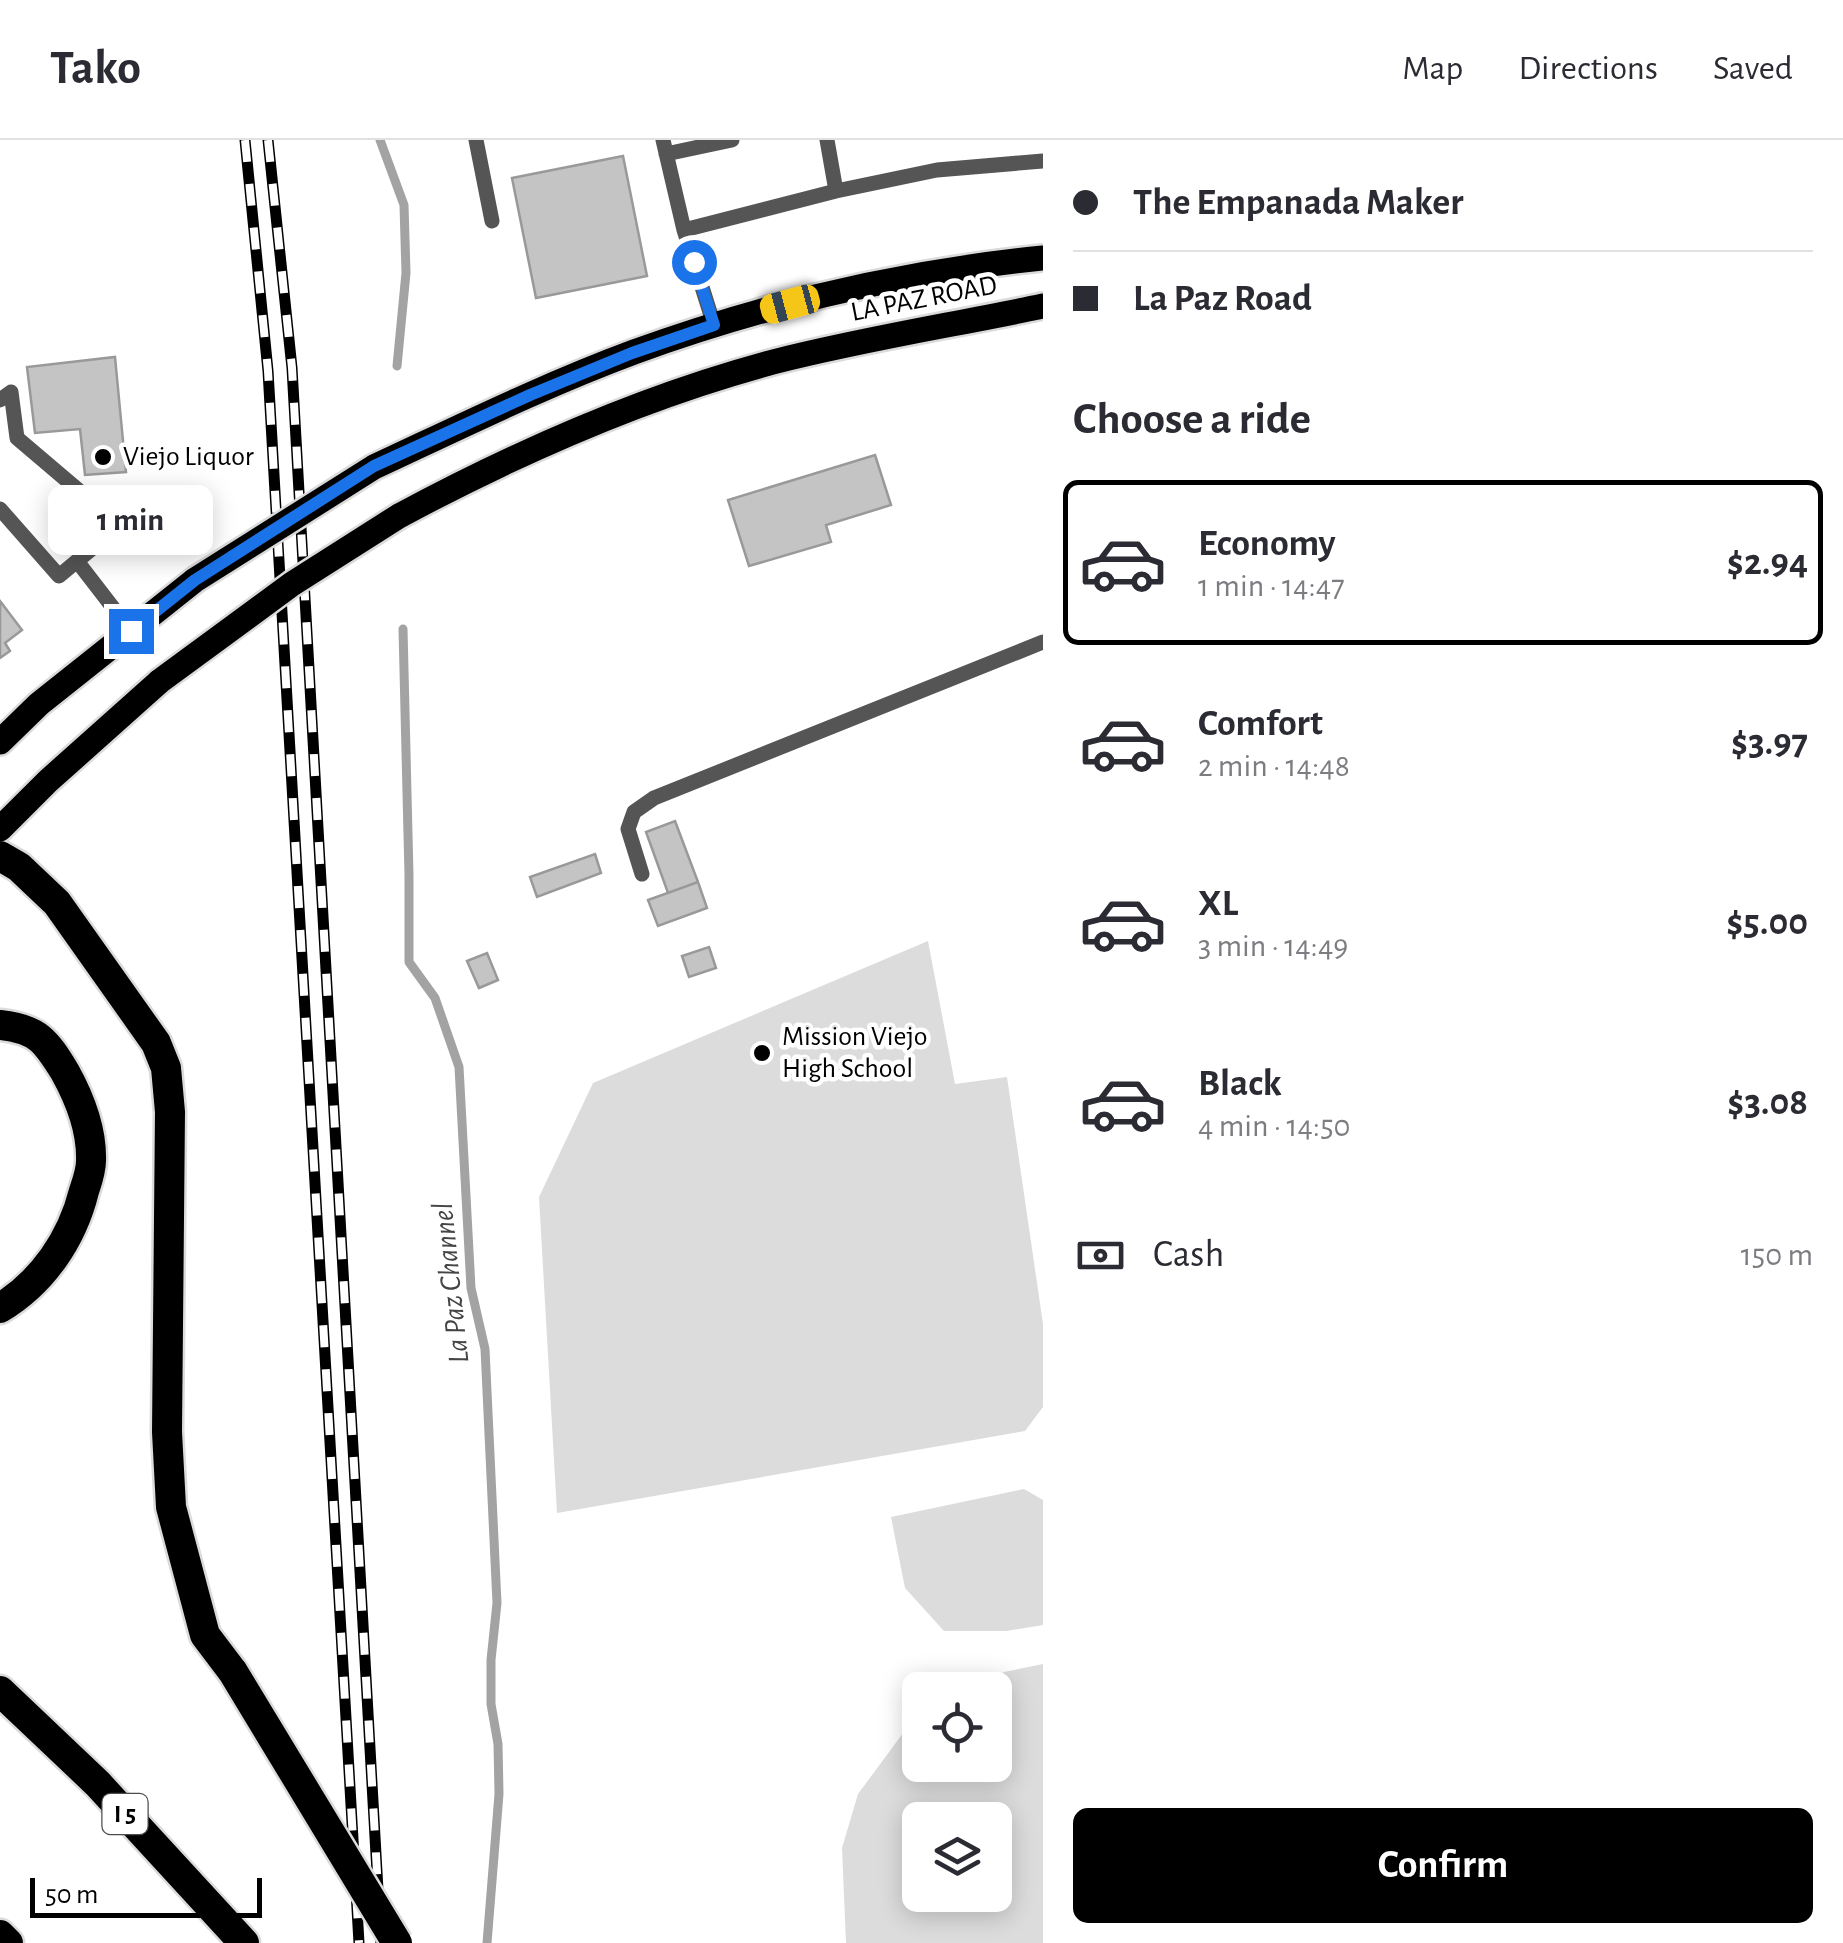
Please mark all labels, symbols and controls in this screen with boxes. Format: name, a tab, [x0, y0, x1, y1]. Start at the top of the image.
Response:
text: Tako	[50, 45, 141, 93]
text: Map	[1402, 51, 1463, 86]
text: Directions	[1518, 51, 1658, 86]
text: Saved	[1713, 51, 1793, 86]
text: The Empanada Maker	[1133, 184, 1464, 222]
route start	[672, 240, 717, 285]
street label: LA PAZ ROAD	[849, 271, 999, 327]
text: La Paz Road	[1133, 280, 1312, 318]
car	[757, 282, 823, 326]
text: Choose a ride	[1073, 397, 1311, 442]
place label: Viejo Liquor	[123, 443, 254, 471]
marker: Viejo Liquor	[92, 446, 114, 468]
callout: 1 min	[48, 486, 214, 556]
text: 1 min	[97, 504, 164, 536]
icon: car	[1078, 518, 1168, 608]
text: Economy	[1198, 525, 1336, 563]
text: $2.94	[1727, 544, 1808, 582]
text: 1 min · 14:47	[1198, 570, 1345, 602]
route end	[109, 609, 154, 654]
icon: car	[1078, 698, 1168, 788]
text: Comfort	[1198, 705, 1323, 743]
text: $3.97	[1731, 724, 1808, 762]
text: 2 min · 14:48	[1198, 750, 1350, 782]
icon: car	[1078, 878, 1168, 968]
text: XL	[1198, 885, 1238, 923]
text: $5.00	[1726, 904, 1808, 942]
text: 3 min · 14:49	[1198, 930, 1348, 962]
place label: Mission Viejo High School	[782, 1023, 928, 1083]
marker: Mission Viejo High School	[751, 1042, 773, 1064]
icon: car	[1078, 1058, 1168, 1148]
text: Black	[1198, 1065, 1282, 1103]
text: $3.08	[1727, 1084, 1808, 1122]
text: 4 min · 14:50	[1198, 1110, 1350, 1142]
water label: La Paz Channel	[428, 1201, 474, 1365]
icon: cash	[1073, 1228, 1128, 1283]
text: Cash	[1153, 1236, 1224, 1274]
text: 150 m	[1741, 1239, 1813, 1271]
map controls	[902, 1672, 1012, 1912]
button: locate	[902, 1672, 1012, 1782]
road number: I 5	[102, 1794, 148, 1834]
button: layers	[902, 1802, 1012, 1912]
button: Confirm	[1073, 1808, 1813, 1923]
scale bar	[30, 1873, 262, 1918]
text: 50 m	[45, 1881, 99, 1909]

